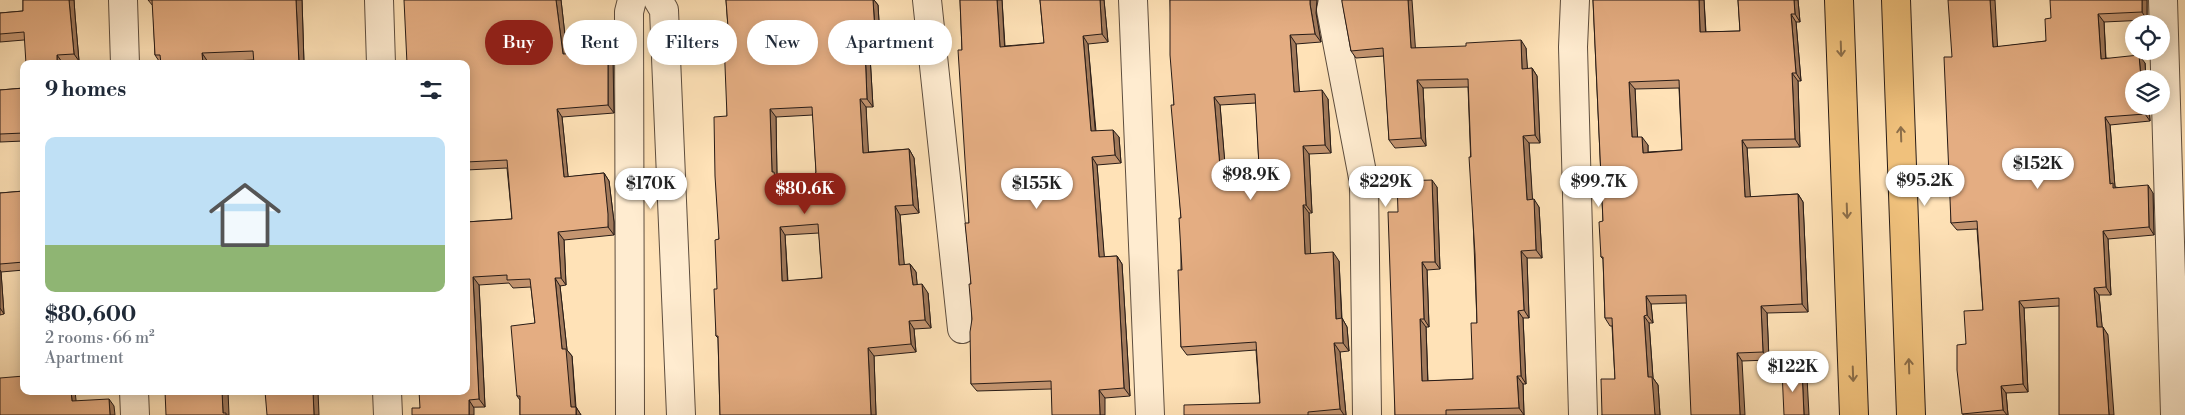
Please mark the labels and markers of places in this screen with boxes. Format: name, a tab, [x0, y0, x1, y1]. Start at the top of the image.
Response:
pin: $152K	[2003, 148, 2073, 190]
pin: $98.9K	[1210, 158, 1292, 201]
pin: $95.2K	[1884, 164, 1966, 207]
pin: $229K	[1351, 166, 1421, 208]
pin: $99.7K	[1558, 166, 1640, 208]
pin: $170K	[616, 168, 686, 210]
pin: $155K	[1002, 168, 1072, 210]
pin: $80.6K	[764, 172, 846, 215]
pin: $122K	[1758, 350, 1828, 393]

